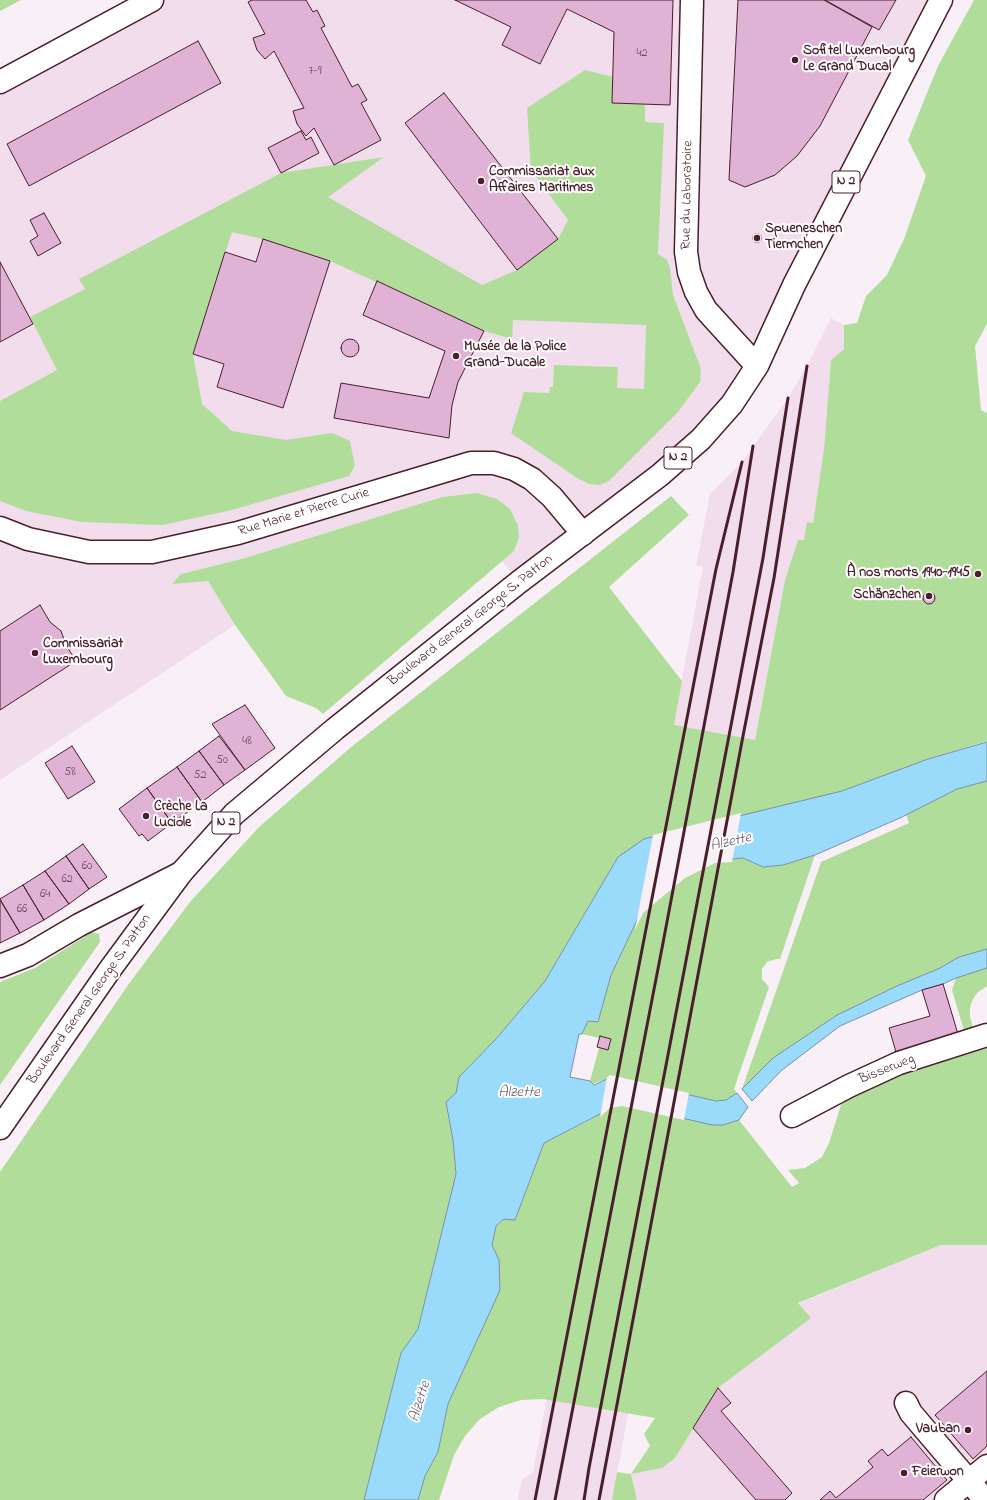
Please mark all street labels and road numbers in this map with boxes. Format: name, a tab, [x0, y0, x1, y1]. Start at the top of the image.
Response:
street label: Rue du Laboratoire	[679, 140, 697, 250]
road number: N 2	[832, 171, 860, 193]
road number: N 2	[664, 447, 692, 469]
street label: Rue Marie et Pierre Curie	[237, 485, 371, 541]
street label: Boulevard General George S. Patton	[385, 551, 557, 691]
road number: N 2	[212, 812, 240, 834]
street label: Boulevard General George S. Patton	[24, 911, 156, 1089]
street label: Bisserweg	[857, 1051, 917, 1089]

